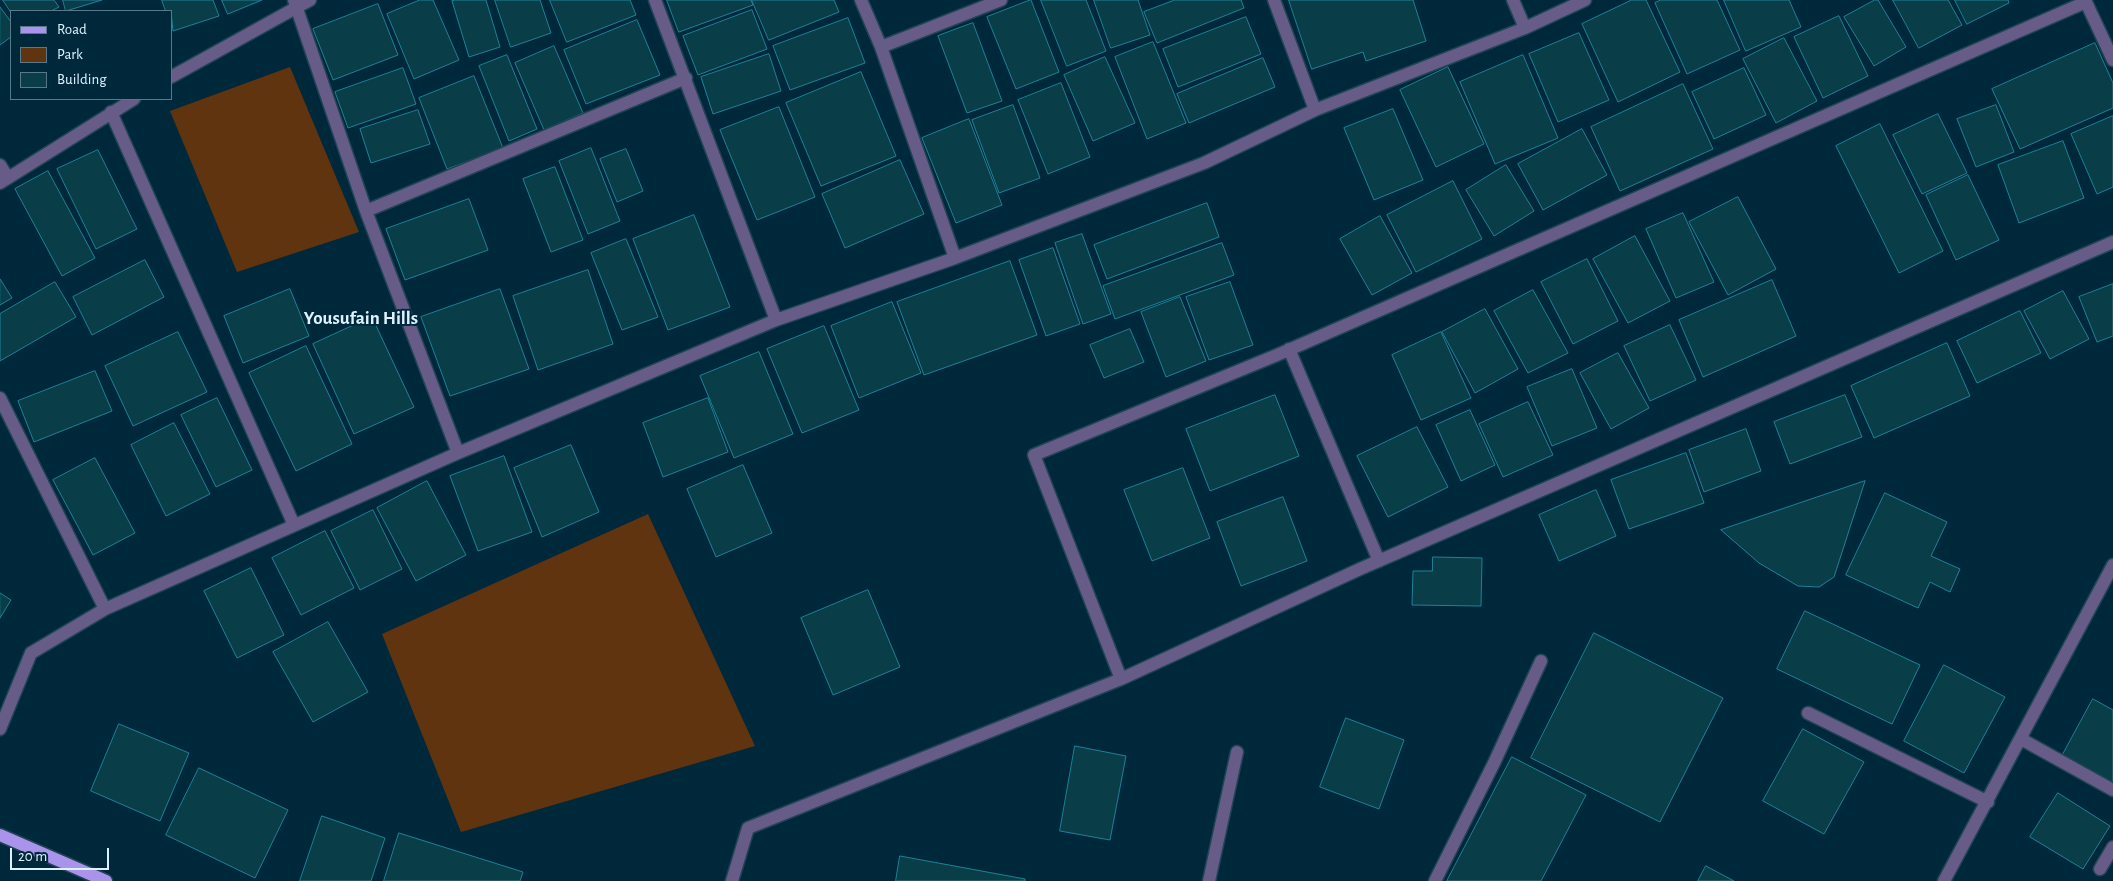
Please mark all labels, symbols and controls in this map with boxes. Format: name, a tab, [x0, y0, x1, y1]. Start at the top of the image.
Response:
legend	[10, 10, 172, 100]
text: Road	[57, 22, 87, 37]
text: Park	[57, 47, 83, 62]
text: Building	[57, 72, 107, 87]
district label: Yousufain Hills	[304, 307, 418, 329]
scale bar	[12, 838, 111, 870]
text: 20 m	[18, 849, 47, 864]

